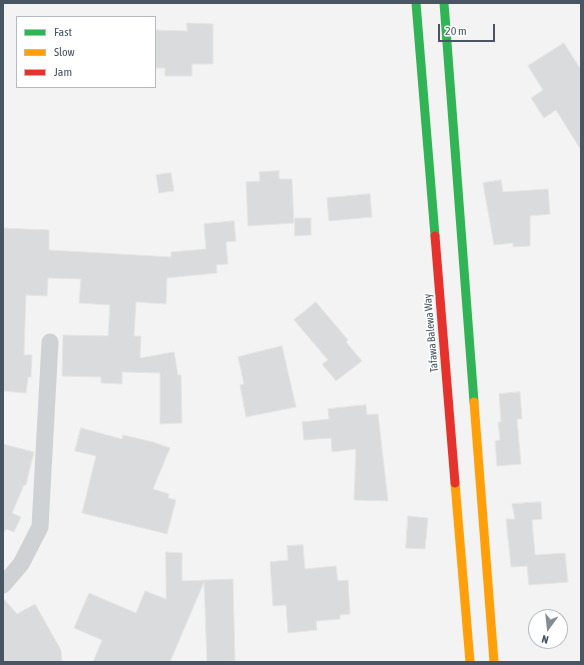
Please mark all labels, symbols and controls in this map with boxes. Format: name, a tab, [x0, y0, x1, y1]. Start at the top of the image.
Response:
legend	[16, 16, 156, 88]
scale bar	[440, 16, 497, 42]
text: 20 m	[445, 24, 467, 38]
text: Fast	[54, 25, 72, 39]
text: Slow	[54, 45, 75, 59]
text: Jam	[54, 65, 72, 79]
street label: Tafawa Balewa Way	[421, 293, 441, 373]
north arrow	[528, 609, 568, 649]
text: N	[540, 633, 550, 646]

